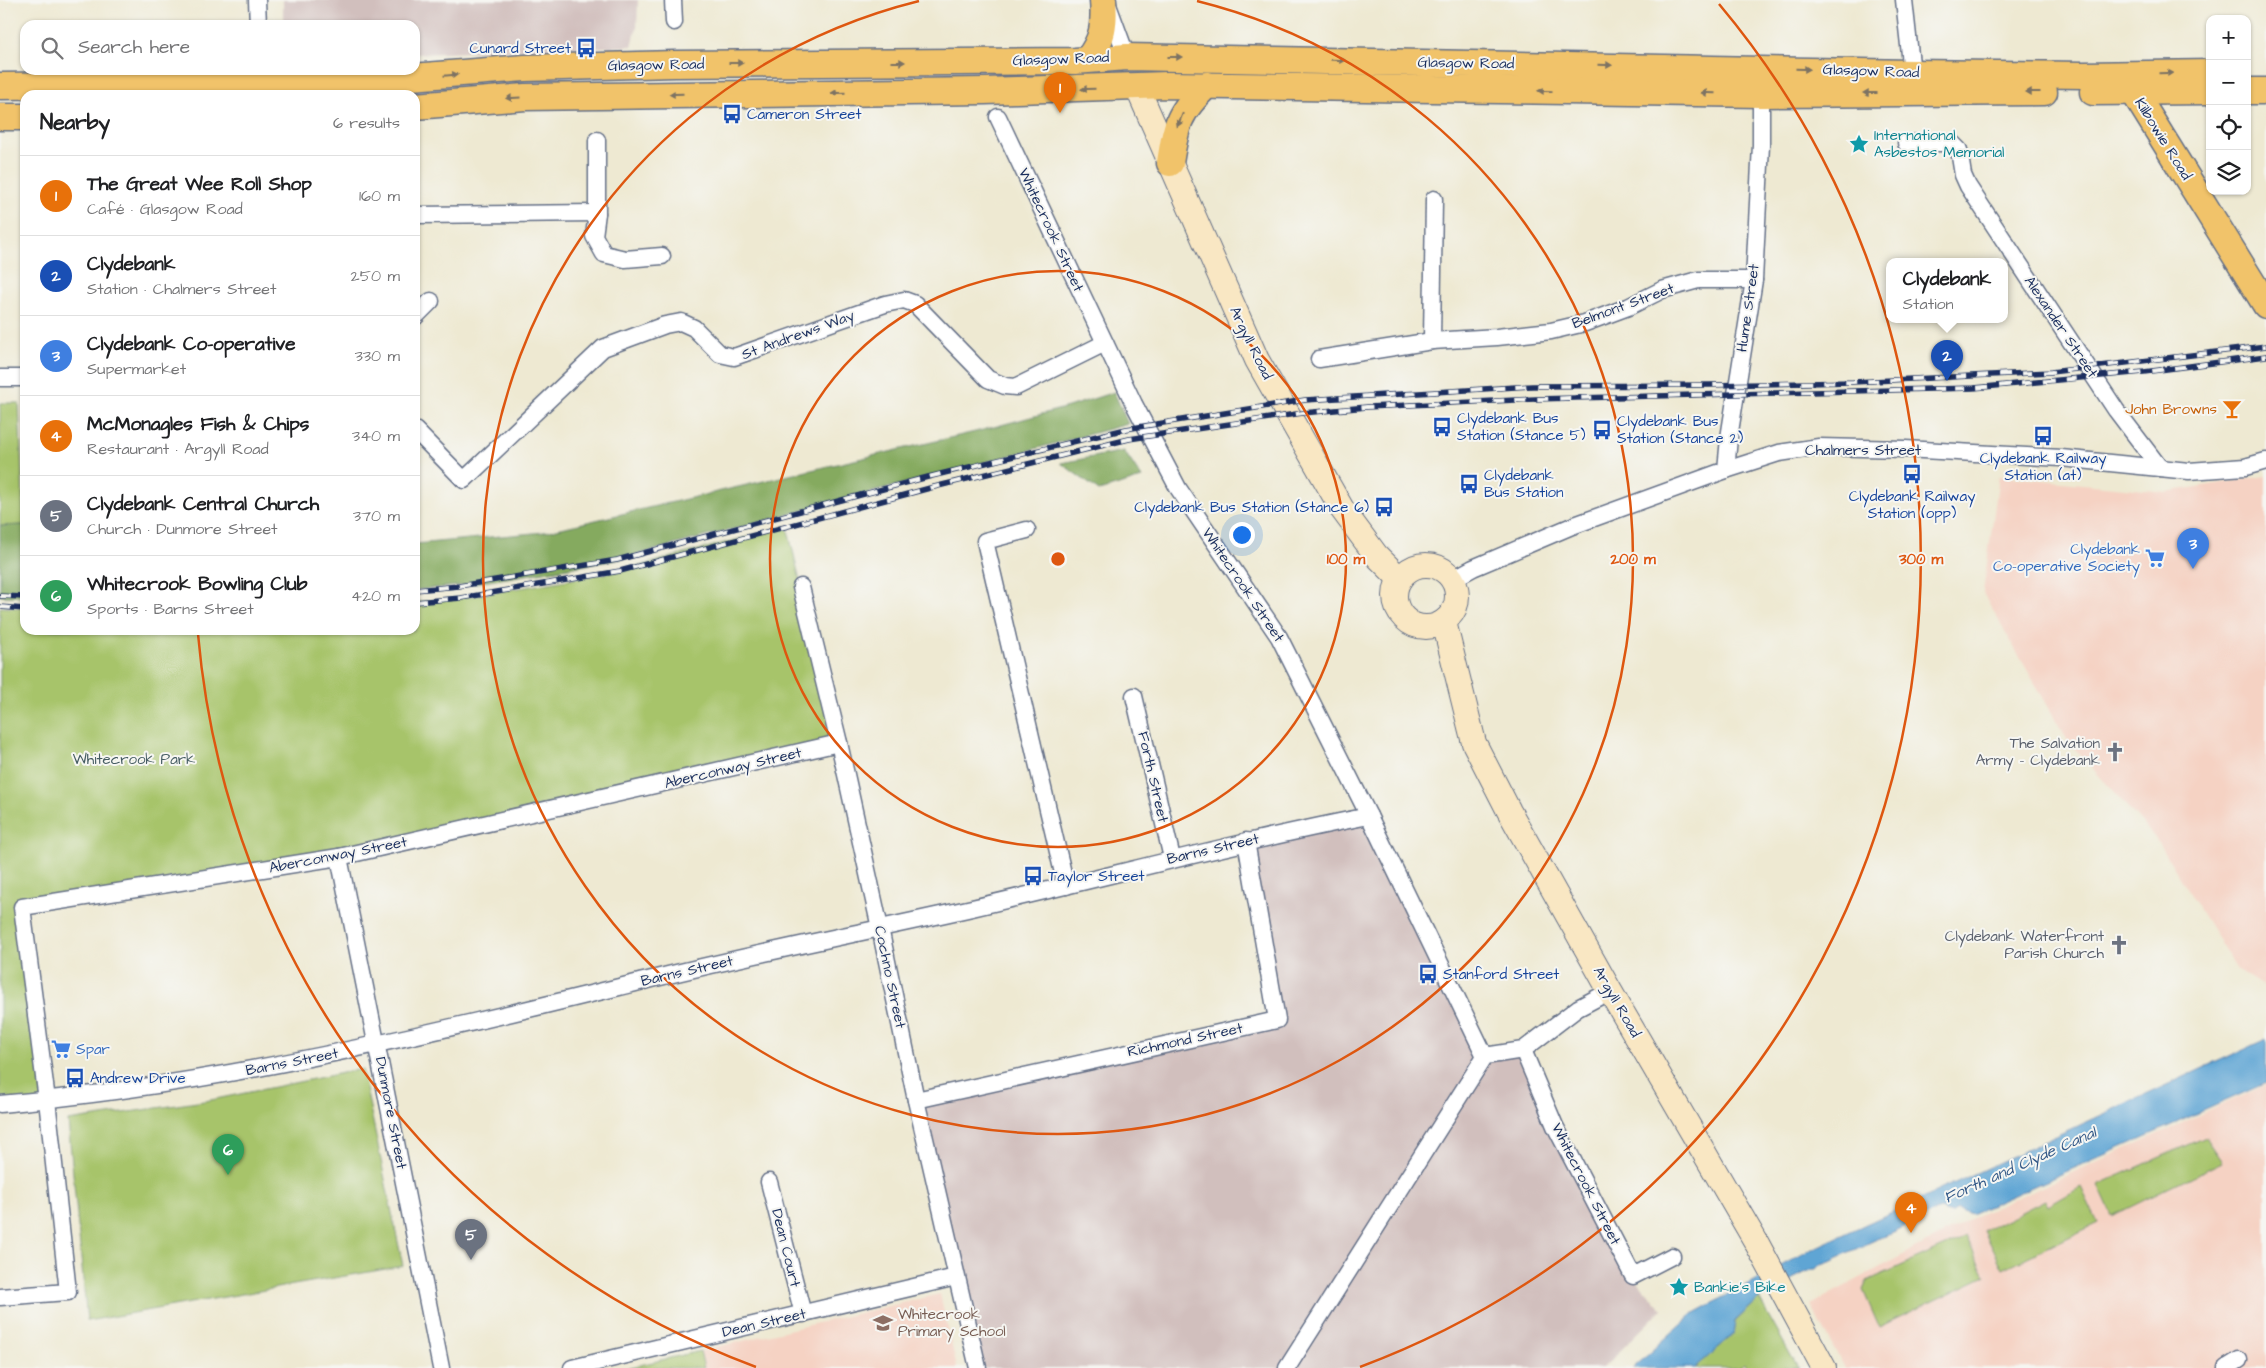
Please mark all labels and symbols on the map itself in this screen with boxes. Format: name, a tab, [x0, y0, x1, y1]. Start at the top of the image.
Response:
bus stop icon: Cunard Street	[575, 37, 597, 59]
place label: Cunard Street	[469, 38, 571, 59]
street label: Glasgow Road	[1012, 47, 1110, 72]
street label: Glasgow Road	[1417, 52, 1515, 75]
one-way arrow	[1168, 53, 1184, 61]
street label: Glasgow Road	[607, 54, 705, 77]
one-way arrow	[1330, 56, 1346, 64]
one-way arrow	[890, 58, 906, 66]
one-way arrow	[728, 59, 744, 67]
street label: Glasgow Road	[1822, 59, 1920, 84]
one-way arrow	[1597, 62, 1613, 70]
one-way arrow	[1795, 65, 1811, 73]
one-way arrow	[2158, 69, 2174, 77]
one-way arrow	[443, 70, 459, 78]
pin: 1	[1044, 72, 1076, 113]
one-way arrow	[1080, 85, 1096, 93]
one-way arrow	[1537, 86, 1553, 94]
one-way arrow	[2024, 88, 2040, 96]
one-way arrow	[830, 89, 846, 97]
one-way arrow	[1699, 89, 1715, 97]
one-way arrow	[1862, 89, 1878, 97]
one-way arrow	[667, 90, 683, 98]
street label: Kilbowie Road	[2129, 94, 2197, 184]
one-way arrow	[505, 95, 521, 103]
bus stop icon: Cameron Street	[721, 103, 743, 125]
place label: Cameron Street	[747, 104, 862, 125]
one-way arrow	[1175, 113, 1183, 127]
place label: International Asbestos Memorial	[1874, 125, 2004, 163]
place icon: International Asbestos Memorial	[1848, 133, 1870, 155]
street label: Whitecrook Street	[1013, 165, 1089, 295]
street label: Hume Street	[1731, 263, 1765, 353]
street label: Alexander Street	[2019, 272, 2103, 382]
street label: Belmont Street	[1569, 278, 1677, 334]
street label: Argyll Road	[1223, 303, 1278, 384]
street label: St Andrews Way	[739, 305, 858, 366]
pin: 2	[1931, 340, 1963, 381]
bar icon: John Browns	[2221, 398, 2243, 420]
place label: John Browns	[2125, 399, 2217, 420]
place label: Clydebank Bus Station (Stance 5)	[1457, 408, 1585, 446]
place label: Clydebank Bus Station (Stance 2)	[1617, 411, 1743, 449]
bus stop icon: Clydebank Bus Station (Stance 5)	[1431, 416, 1453, 438]
bus stop icon: Clydebank Bus Station (Stance 2)	[1591, 419, 1613, 441]
bus stop icon: Clydebank Railway Station (at)	[2032, 425, 2054, 447]
street label: Chalmers Street	[1805, 440, 1921, 461]
place label: Clydebank Railway Station (at)	[1980, 448, 2106, 486]
bus stop icon: Clydebank Railway Station (opp)	[1901, 463, 1923, 485]
place label: Clydebank Bus Station	[1484, 465, 1564, 503]
bus stop icon: Clydebank Bus Station	[1458, 473, 1480, 495]
place label: Clydebank Railway Station (opp)	[1849, 486, 1975, 524]
bus stop icon: Clydebank Bus Station (Stance 6)	[1373, 496, 1395, 518]
place label: Clydebank Bus Station (Stance 6)	[1134, 497, 1369, 519]
your location	[1229, 522, 1255, 548]
street label: Whitecrook Street	[1197, 524, 1289, 646]
pin: 3	[2177, 528, 2209, 569]
place label: Clydebank Co-operative Society	[1993, 539, 2140, 578]
supermarket icon: Clydebank Co-operative Society	[2144, 547, 2166, 569]
text: 100 m	[1327, 549, 1366, 570]
text: 200 m	[1609, 549, 1656, 570]
text: 300 m	[1898, 549, 1943, 570]
centre of rings	[1049, 550, 1067, 568]
street label: Forth Street	[1132, 729, 1174, 825]
place label: The Salvation Army - Clydebank	[1976, 733, 2100, 772]
church icon: The Salvation Army - Clydebank	[2104, 741, 2126, 763]
street label: Aberconway Street	[662, 742, 804, 795]
park label: Whitecrook Park	[73, 749, 195, 770]
street label: Barns Street	[1165, 828, 1261, 870]
street label: Aberconway Street	[267, 831, 409, 880]
bus stop icon: Taylor Street	[1022, 865, 1044, 887]
place label: Taylor Street	[1048, 866, 1145, 888]
street label: Cochno Street	[869, 924, 911, 1030]
place label: Clydebank Waterfront Parish Church	[1945, 926, 2105, 964]
church icon: Clydebank Waterfront Parish Church	[2108, 934, 2130, 956]
street label: Barns Street	[639, 950, 735, 992]
bus stop icon: Stanford Street	[1417, 963, 1439, 985]
street label: Argyll Road	[1587, 963, 1646, 1042]
place label: Stanford Street	[1443, 964, 1559, 985]
street label: Richmond Street	[1125, 1018, 1245, 1062]
supermarket icon: Spar	[50, 1038, 72, 1060]
place label: Spar	[76, 1039, 110, 1060]
street label: Barns Street	[244, 1043, 340, 1081]
street label: Dunmore Street	[370, 1055, 412, 1171]
bus stop icon: Andrew Drive	[64, 1067, 86, 1089]
place label: Andrew Drive	[90, 1068, 186, 1089]
street label: Whitecrook Street	[1546, 1119, 1626, 1249]
water label: Forth and Clyde Canal	[1940, 1120, 2102, 1209]
pin: 6	[212, 1134, 244, 1175]
pin: 4	[1895, 1192, 1927, 1233]
street label: Dean Court	[766, 1207, 806, 1289]
pin: 5	[455, 1219, 487, 1260]
place icon: Bankie's Bike	[1668, 1276, 1690, 1298]
place label: Bankie's Bike	[1694, 1277, 1786, 1298]
street label: Dean Street	[720, 1303, 808, 1343]
place label: Whitecrook Primary School	[898, 1304, 1006, 1343]
school or university icon: Whitecrook Primary School	[872, 1312, 894, 1334]

